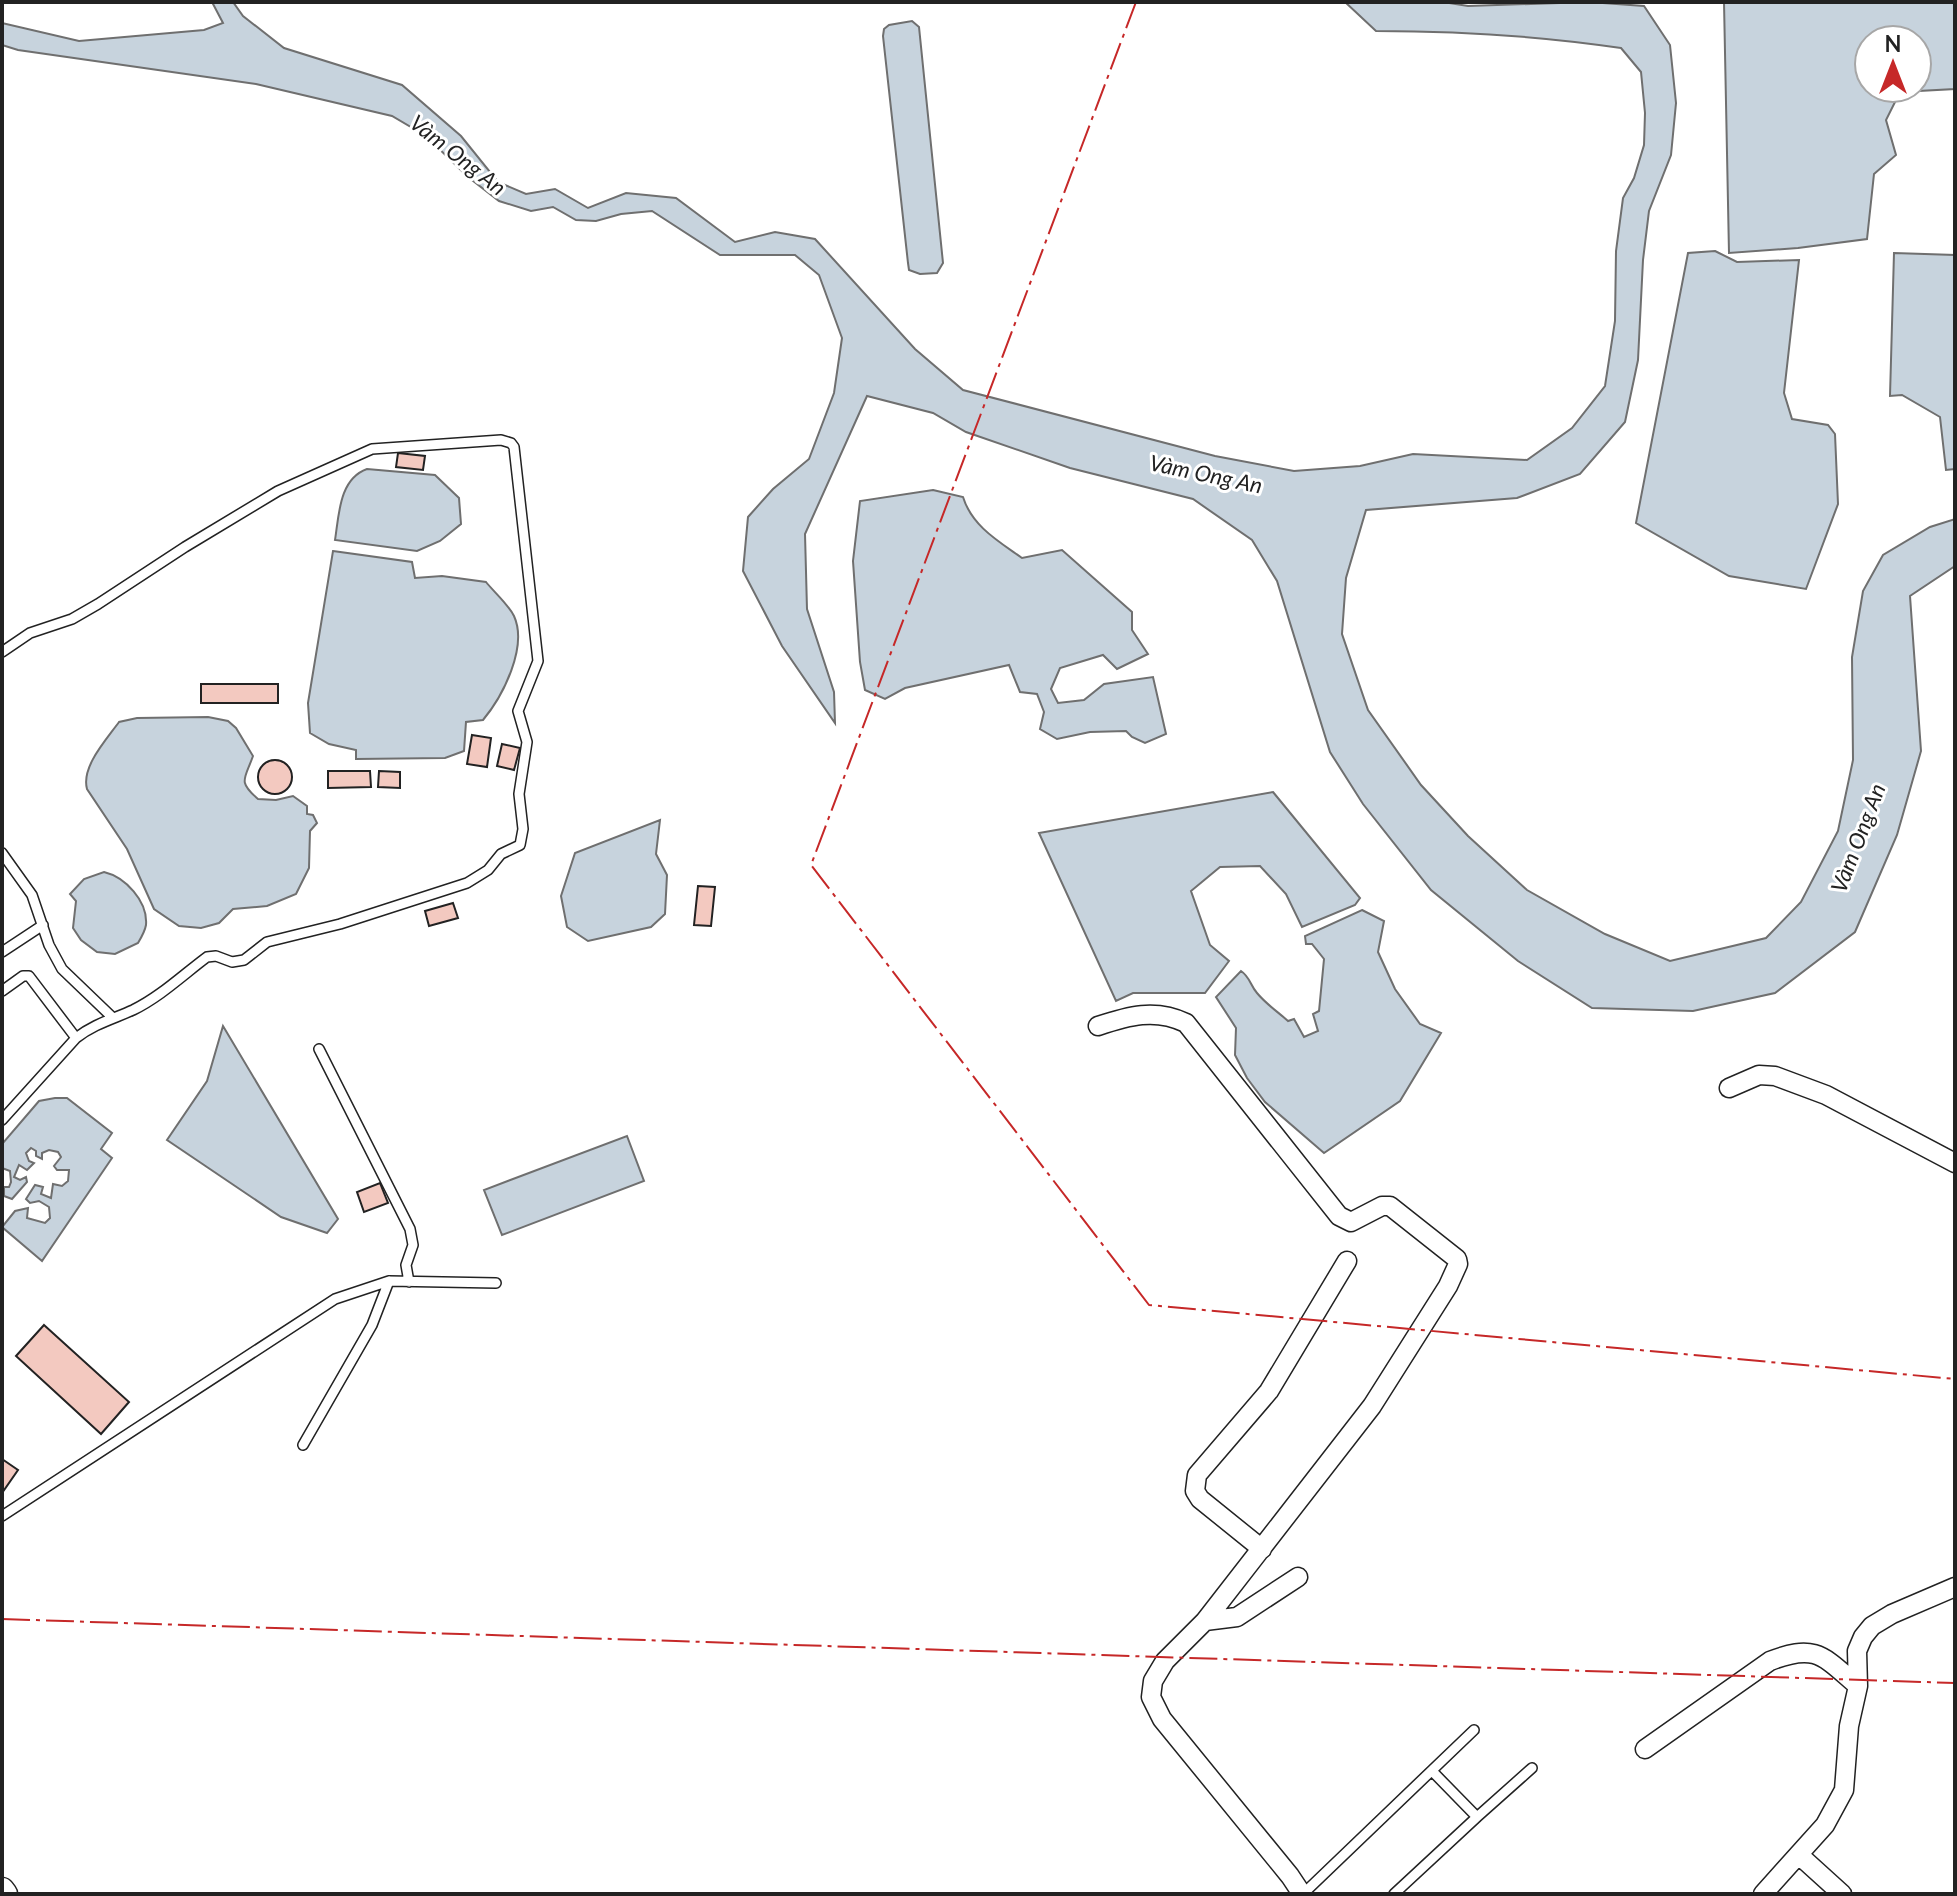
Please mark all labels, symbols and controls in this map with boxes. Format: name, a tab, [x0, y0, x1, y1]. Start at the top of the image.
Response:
north arrow	[1853, 24, 1933, 104]
text: N	[1885, 30, 1901, 57]
water label: Vàm Ong An	[405, 109, 512, 201]
water label: Vàm Ong An	[1147, 448, 1265, 499]
water label: Vàm Ong An	[1824, 779, 1891, 896]

